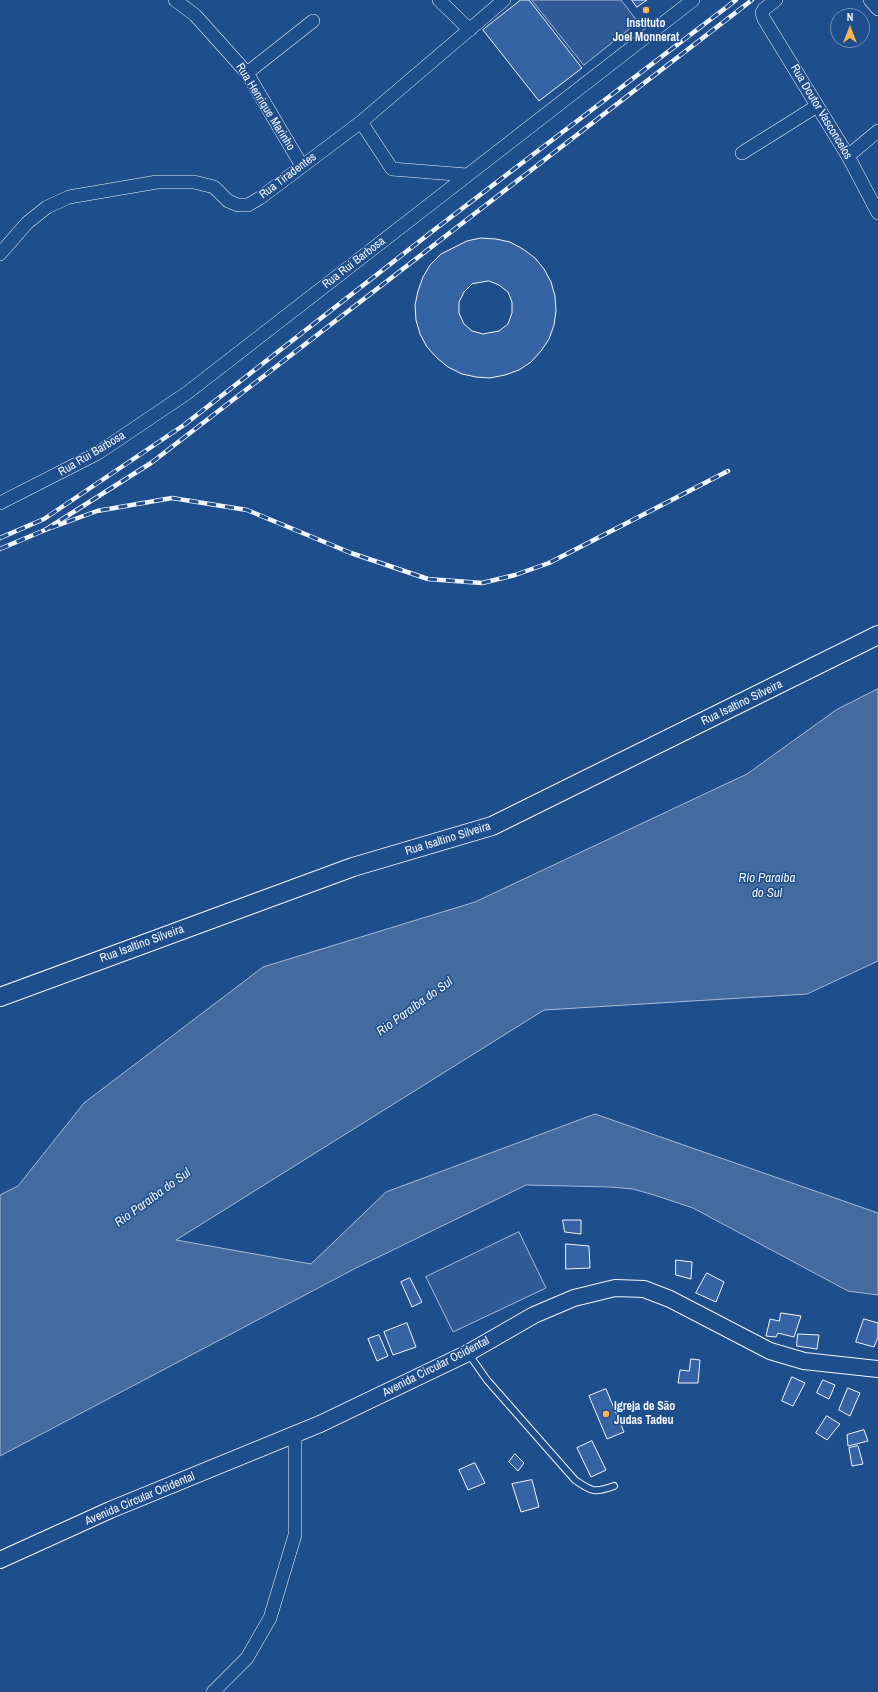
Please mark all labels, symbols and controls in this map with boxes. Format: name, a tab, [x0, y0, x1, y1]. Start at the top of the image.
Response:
marker: Instituto Joel Monnerat	[641, 5, 651, 15]
north arrow	[830, 8, 870, 48]
text: N	[847, 10, 853, 24]
place label: Instituto Joel Monnerat	[613, 17, 679, 45]
street label: Rua Henrique Marinho	[232, 61, 298, 153]
street label: Rua Doutor Vasconcelos	[787, 62, 855, 162]
street label: Rua Tiradentes	[257, 150, 319, 202]
street label: Rua Rui Barbosa	[320, 234, 388, 292]
street label: Rua Rui Barbosa	[56, 428, 128, 480]
street label: Rua Isaltino Silveira	[699, 677, 785, 729]
street label: Rua Isaltino Silveira	[404, 819, 492, 859]
water label: Rio Paraíba do Sul	[739, 871, 795, 902]
street label: Rua Isaltino Silveira	[98, 922, 186, 966]
water label: Rio Paraíba do Sul	[374, 974, 456, 1040]
water label: Rio Paraíba do Sul	[112, 1165, 194, 1231]
street label: Avenida Circular Ocidental	[380, 1334, 492, 1400]
place label: Igreja de São Judas Tadeu	[614, 1400, 675, 1428]
marker: Igreja de São Judas Tadeu	[601, 1409, 611, 1419]
street label: Avenida Circular Ocidental	[83, 1469, 197, 1529]

